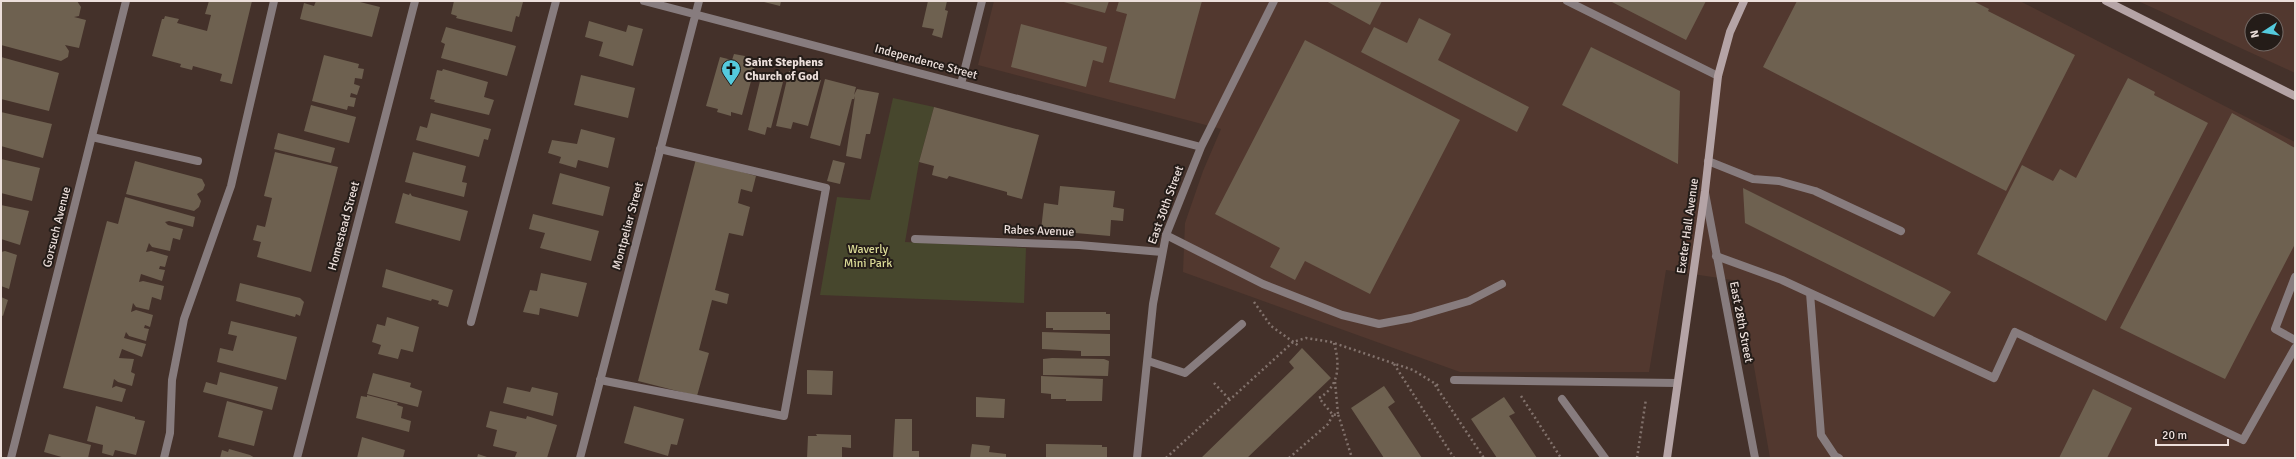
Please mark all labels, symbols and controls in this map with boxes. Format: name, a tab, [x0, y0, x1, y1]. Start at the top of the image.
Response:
north arrow	[2244, 12, 2284, 52]
text: N	[2248, 29, 2262, 39]
street label: Independence Street	[873, 41, 979, 83]
place label: Saint Stephens Church of God	[745, 55, 824, 84]
church icon: Saint Stephens Church of God	[720, 58, 742, 86]
street label: East 30th Street	[1145, 164, 1187, 246]
street label: Exeter Hall Avenue	[1674, 177, 1702, 275]
street label: Homestead Street	[325, 180, 363, 272]
street label: Montpelier Street	[609, 181, 647, 271]
street label: Gorsuch Avenue	[40, 185, 74, 269]
street label: Rabes Avenue	[1003, 222, 1075, 240]
park label: Waverly Mini Park	[844, 242, 892, 271]
street label: East 28th Street	[1726, 280, 1756, 364]
scale bar	[2156, 421, 2228, 447]
text: 20 m	[2162, 428, 2187, 443]

